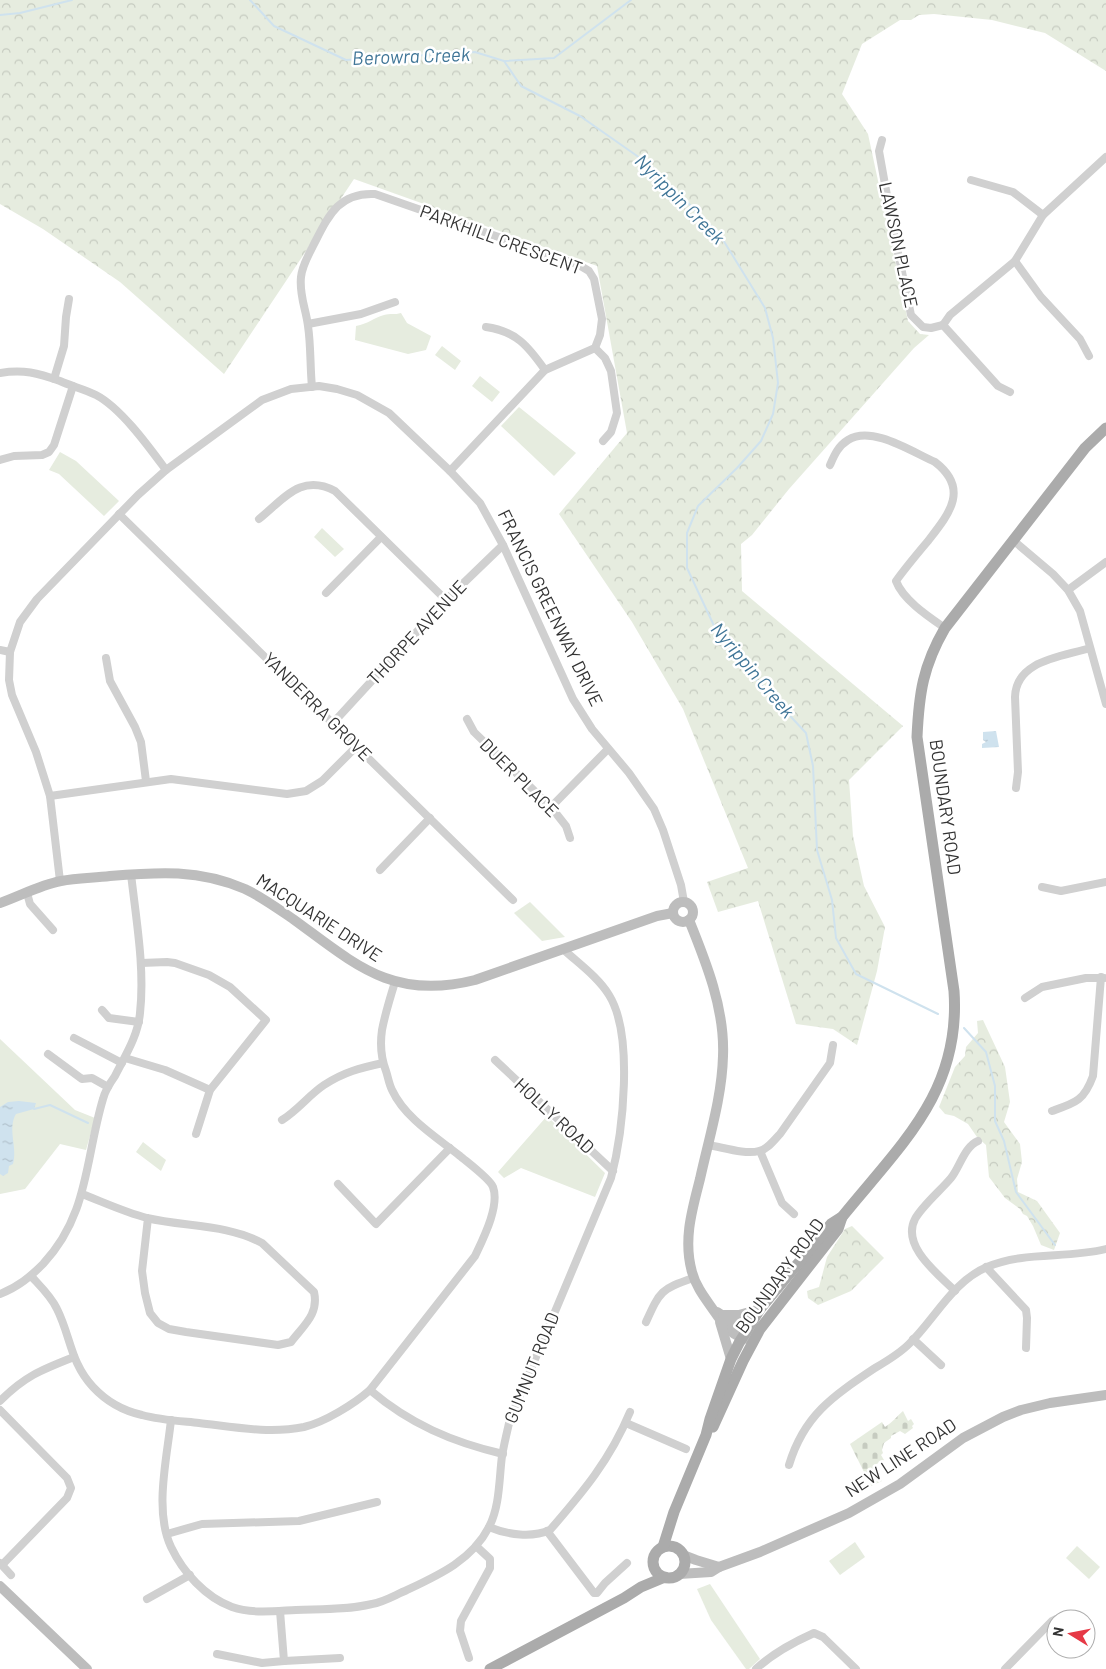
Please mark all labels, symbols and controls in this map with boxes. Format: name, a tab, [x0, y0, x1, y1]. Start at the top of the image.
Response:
water label: Berowra Creek	[352, 42, 471, 69]
water label: Nyrippin Creek	[631, 149, 731, 249]
street label: LAWSON PLACE	[875, 180, 923, 310]
street label: PARKHILL CRESCENT	[417, 199, 586, 279]
street label: FRANCIS GREENWAY DRIVE	[494, 506, 608, 710]
street label: THORPE AVENUE	[362, 575, 470, 689]
water label: Nyrippin Creek	[707, 617, 801, 723]
street label: YANDERRA GROVE	[259, 647, 377, 765]
street label: DUER PLACE	[476, 733, 564, 821]
street label: BOUNDARY ROAD	[926, 738, 966, 876]
street label: MACQUARIE DRIVE	[253, 868, 387, 966]
street label: HOLLY ROAD	[510, 1073, 599, 1158]
street label: BOUNDARY ROAD	[730, 1214, 828, 1337]
street label: GUMNUT ROAD	[499, 1309, 563, 1426]
street label: NEW LINE ROAD	[841, 1413, 960, 1501]
north arrow	[1046, 1609, 1096, 1659]
text: N	[1049, 1626, 1067, 1638]

